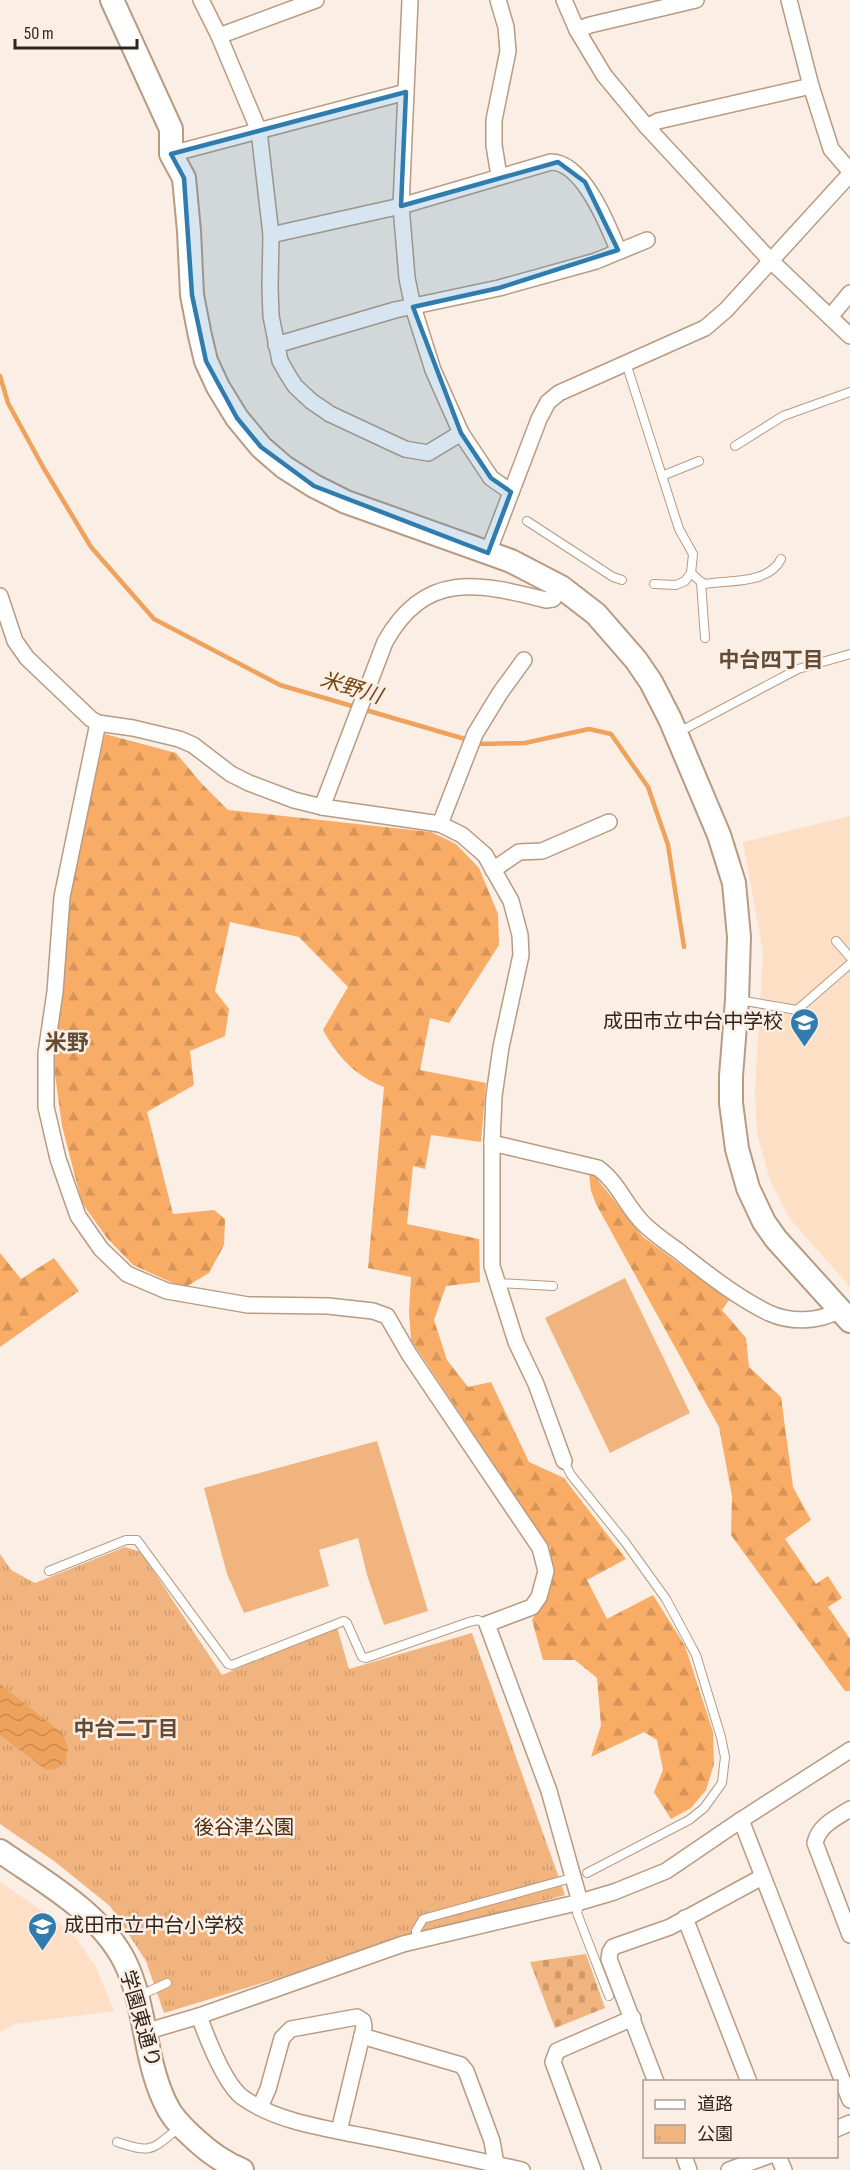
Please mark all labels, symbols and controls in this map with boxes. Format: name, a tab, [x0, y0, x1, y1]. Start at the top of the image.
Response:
scale bar	[15, 12, 136, 50]
text: 50 m	[24, 23, 54, 44]
district label: 中台四丁目	[719, 648, 824, 673]
water label: 米野川	[317, 667, 387, 710]
school or university icon: 成田市立中台中学校	[788, 1006, 820, 1048]
place label: 成田市立中台中学校	[603, 1010, 783, 1034]
district label: 米野	[45, 1030, 89, 1057]
district label: 中台二丁目	[74, 1717, 179, 1742]
park label: 後谷津公園	[194, 1816, 294, 1840]
school or university icon: 成田市立中台小学校	[27, 1910, 59, 1952]
place label: 成田市立中台小学校	[64, 1914, 244, 1938]
street label: 学園東通り	[115, 1968, 165, 2070]
legend	[643, 2080, 838, 2158]
text: 道路	[697, 2094, 733, 2115]
text: 公園	[697, 2124, 733, 2145]

